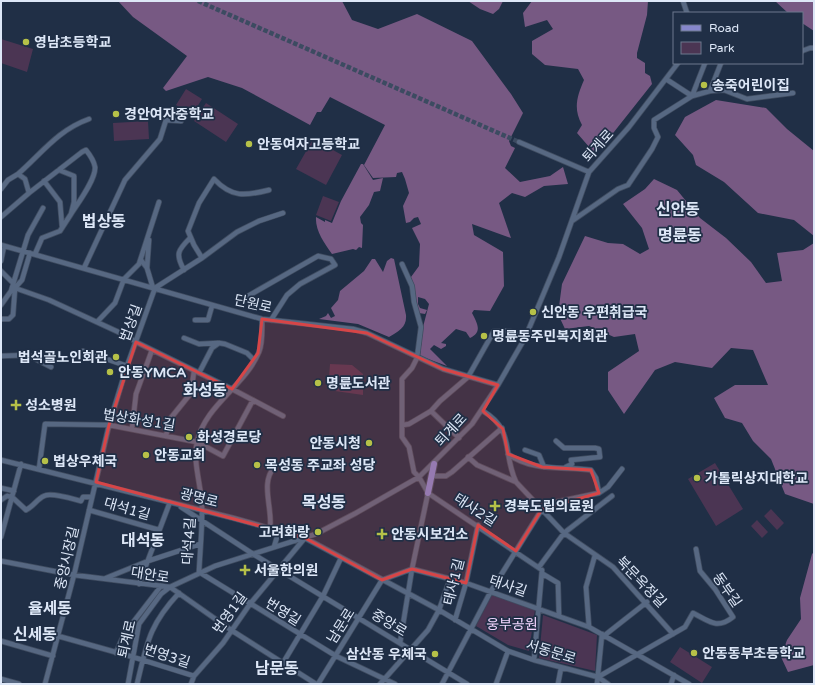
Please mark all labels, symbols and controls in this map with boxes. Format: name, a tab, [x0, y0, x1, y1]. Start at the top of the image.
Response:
legend	[673, 12, 803, 64]
text: Road	[709, 21, 739, 35]
place label: 영남초등학교	[34, 34, 111, 51]
marker: 영남초등학교	[21, 37, 31, 47]
text: Park	[709, 41, 735, 55]
place label: 송죽어린이집	[712, 77, 789, 94]
marker: 송죽어린이집	[699, 80, 709, 90]
place label: 경안여자중학교	[124, 106, 214, 123]
marker: 경안여자중학교	[111, 109, 121, 119]
street label: 퇴계로	[579, 126, 617, 166]
place label: 안동여자고등학교	[257, 136, 360, 153]
marker: 안동여자고등학교	[244, 139, 254, 149]
district label: 신안동	[656, 200, 700, 220]
district label: 법상동	[82, 212, 126, 232]
district label: 명륜동	[658, 226, 702, 246]
street label: 단원로	[232, 291, 274, 317]
street label: 법상길	[116, 302, 146, 344]
place label: 신안동 우편취급국	[541, 304, 648, 321]
marker: 신안동 우편취급국	[528, 307, 538, 317]
place label: 명륜동주민복지회관	[492, 328, 608, 345]
marker: 명륜동주민복지회관	[479, 331, 489, 341]
place label: 법석골노인회관	[18, 349, 108, 366]
marker: 법석골노인회관	[111, 352, 121, 362]
place label: 안동YMCA	[118, 364, 187, 381]
marker: 안동YMCA	[105, 367, 115, 377]
place label: 명륜도서관	[326, 375, 391, 392]
marker: 명륜도서관	[313, 378, 323, 388]
district label: 화성동	[183, 381, 227, 401]
place label: 성소병원	[25, 397, 77, 414]
marker: 성소병원	[10, 399, 22, 411]
street label: 법상화성1길	[102, 406, 176, 434]
street label: 퇴계로	[432, 410, 470, 450]
place label: 화성경로당	[197, 429, 262, 446]
marker: 화성경로당	[184, 432, 194, 442]
place label: 안동시청	[309, 435, 361, 452]
marker: 안동시청	[364, 438, 374, 448]
place label: 안동교회	[154, 447, 206, 464]
marker: 안동교회	[141, 450, 151, 460]
place label: 법상우체국	[53, 453, 118, 470]
marker: 법상우체국	[40, 456, 50, 466]
place label: 목성동 주교좌 성당	[265, 457, 375, 474]
marker: 목성동 주교좌 성당	[252, 460, 262, 470]
place label: 가톨릭상지대학교	[705, 470, 808, 487]
marker: 가톨릭상지대학교	[692, 473, 702, 483]
street label: 광명로	[178, 485, 220, 511]
street label: 태사2길	[450, 490, 500, 530]
district label: 목성동	[302, 493, 346, 513]
street label: 대석1길	[102, 494, 152, 524]
place label: 경북도립의료원	[504, 498, 594, 515]
marker: 경북도립의료원	[489, 500, 501, 512]
street label: 대석4길	[179, 517, 199, 565]
place label: 고려화랑	[258, 524, 310, 541]
street label: 중앙시장길	[51, 525, 83, 591]
place label: 안동시보건소	[391, 526, 468, 543]
marker: 고려화랑	[313, 527, 323, 537]
marker: 안동시보건소	[376, 528, 388, 540]
district label: 대석동	[121, 531, 165, 551]
street label: 북문옥정길	[613, 553, 669, 611]
street label: 태사1길	[440, 557, 468, 607]
place label: 서울한의원	[254, 562, 318, 579]
street label: 대안로	[130, 564, 171, 586]
marker: 서울한의원	[239, 564, 251, 576]
street label: 동부길	[709, 569, 745, 611]
street label: 태사길	[487, 572, 529, 600]
street label: 번영1길	[209, 589, 251, 637]
street label: 번영길	[262, 595, 304, 629]
district label: 율세동	[28, 599, 72, 619]
street label: 남문로	[324, 605, 359, 647]
street label: 중앙로	[368, 606, 410, 640]
park label: 웅부공원	[486, 616, 538, 633]
street label: 퇴계로	[114, 618, 140, 660]
district label: 신세동	[13, 625, 57, 645]
street label: 서동문로	[524, 636, 578, 668]
street label: 번영3길	[142, 641, 192, 671]
place label: 안동동부초등학교	[702, 645, 805, 662]
place label: 삼산동 우체국	[346, 646, 427, 663]
marker: 안동동부초등학교	[689, 648, 699, 658]
marker: 삼산동 우체국	[430, 649, 440, 659]
district label: 남문동	[255, 659, 299, 679]

